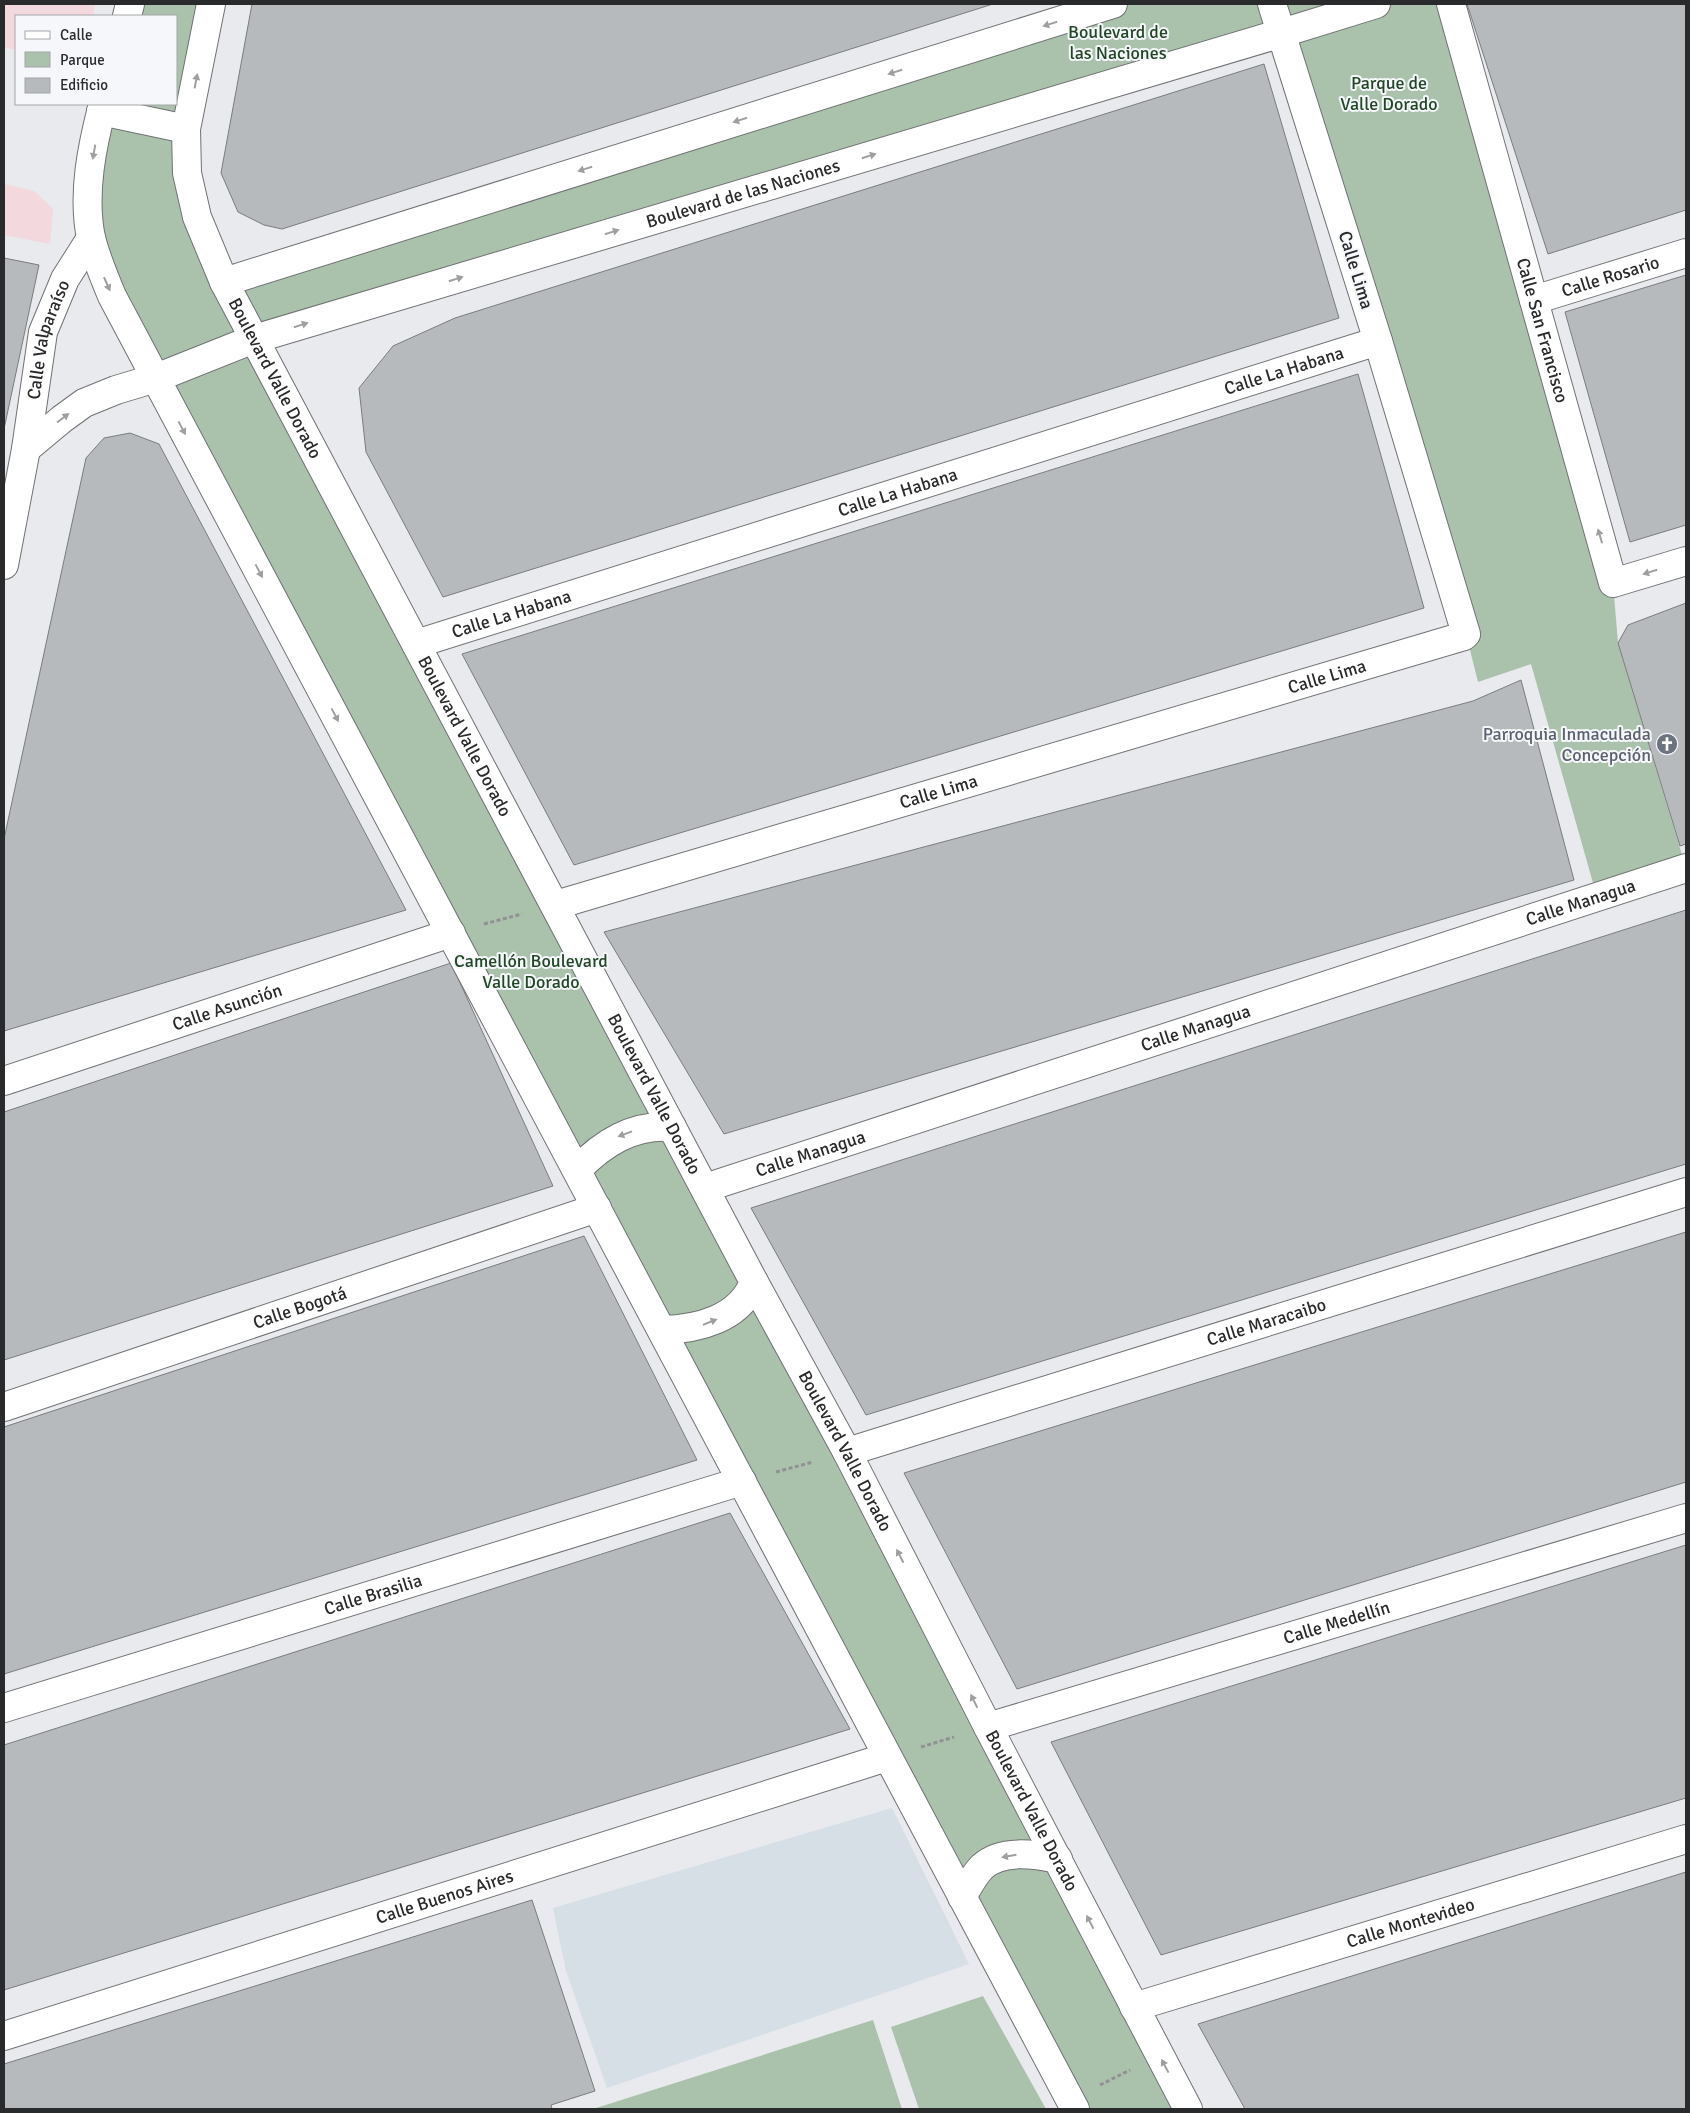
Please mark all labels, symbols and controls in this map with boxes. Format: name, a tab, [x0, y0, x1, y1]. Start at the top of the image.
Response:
legend	[15, 15, 178, 105]
one-way arrow	[1042, 20, 1057, 28]
park label: Boulevard de las Naciones	[1068, 21, 1168, 64]
text: Calle	[60, 26, 93, 44]
text: Parque	[60, 51, 105, 69]
one-way arrow	[887, 69, 902, 76]
park label: Parque de Valle Dorado	[1340, 72, 1438, 115]
one-way arrow	[192, 73, 200, 89]
text: Edificio	[60, 76, 108, 94]
one-way arrow	[732, 117, 747, 125]
one-way arrow	[89, 144, 97, 160]
one-way arrow	[861, 152, 876, 160]
street label: Boulevard de las Naciones	[643, 154, 843, 233]
one-way arrow	[577, 166, 592, 173]
one-way arrow	[605, 228, 620, 236]
street label: Calle Lima	[1334, 228, 1378, 312]
street label: Calle Rosario	[1559, 251, 1662, 302]
street label: Calle San Francisco	[1512, 255, 1573, 406]
one-way arrow	[449, 274, 464, 282]
street label: Calle Valparaíso	[22, 276, 74, 401]
one-way arrow	[104, 277, 112, 291]
street label: Boulevard Valle Dorado	[223, 294, 327, 462]
one-way arrow	[293, 320, 308, 328]
street label: Calle La Habana	[1221, 341, 1347, 400]
one-way arrow	[56, 413, 70, 423]
one-way arrow	[178, 421, 186, 435]
street label: Calle La Habana	[835, 463, 960, 521]
one-way arrow	[1596, 528, 1604, 544]
one-way arrow	[255, 564, 263, 579]
one-way arrow	[1642, 568, 1657, 576]
street label: Calle La Habana	[449, 585, 574, 643]
street label: Boulevard Valle Dorado	[413, 652, 516, 820]
street label: Calle Lima	[1285, 655, 1369, 699]
one-way arrow	[330, 708, 339, 722]
place label: Parroquia Inmaculada Concepción	[1483, 723, 1651, 766]
church icon: Parroquia Inmaculada Concepción	[1655, 732, 1679, 756]
street label: Calle Lima	[897, 770, 980, 814]
street label: Calle Managua	[1523, 874, 1638, 931]
park label: Camellón Boulevard Valle Dorado	[454, 950, 608, 993]
street label: Calle Asunción	[169, 979, 285, 1036]
street label: Calle Managua	[1138, 1000, 1253, 1056]
street label: Boulevard Valle Dorado	[603, 1010, 706, 1178]
street label: Calle Managua	[753, 1125, 868, 1182]
one-way arrow	[617, 1131, 632, 1139]
street label: Calle Bogotá	[250, 1282, 350, 1334]
street label: Calle Maracaibo	[1204, 1293, 1329, 1351]
one-way arrow	[703, 1318, 718, 1326]
street label: Boulevard Valle Dorado	[794, 1367, 897, 1535]
one-way arrow	[896, 1549, 904, 1563]
street label: Calle Brasilia	[321, 1569, 425, 1620]
street label: Calle Medellín	[1281, 1596, 1393, 1649]
one-way arrow	[970, 1693, 978, 1708]
street label: Boulevard Valle Dorado	[981, 1726, 1083, 1895]
one-way arrow	[1001, 1852, 1017, 1860]
street label: Calle Buenos Aires	[373, 1865, 516, 1929]
street label: Calle Montevideo	[1344, 1893, 1477, 1953]
one-way arrow	[1086, 1915, 1094, 1929]
one-way arrow	[1161, 2059, 1169, 2073]

